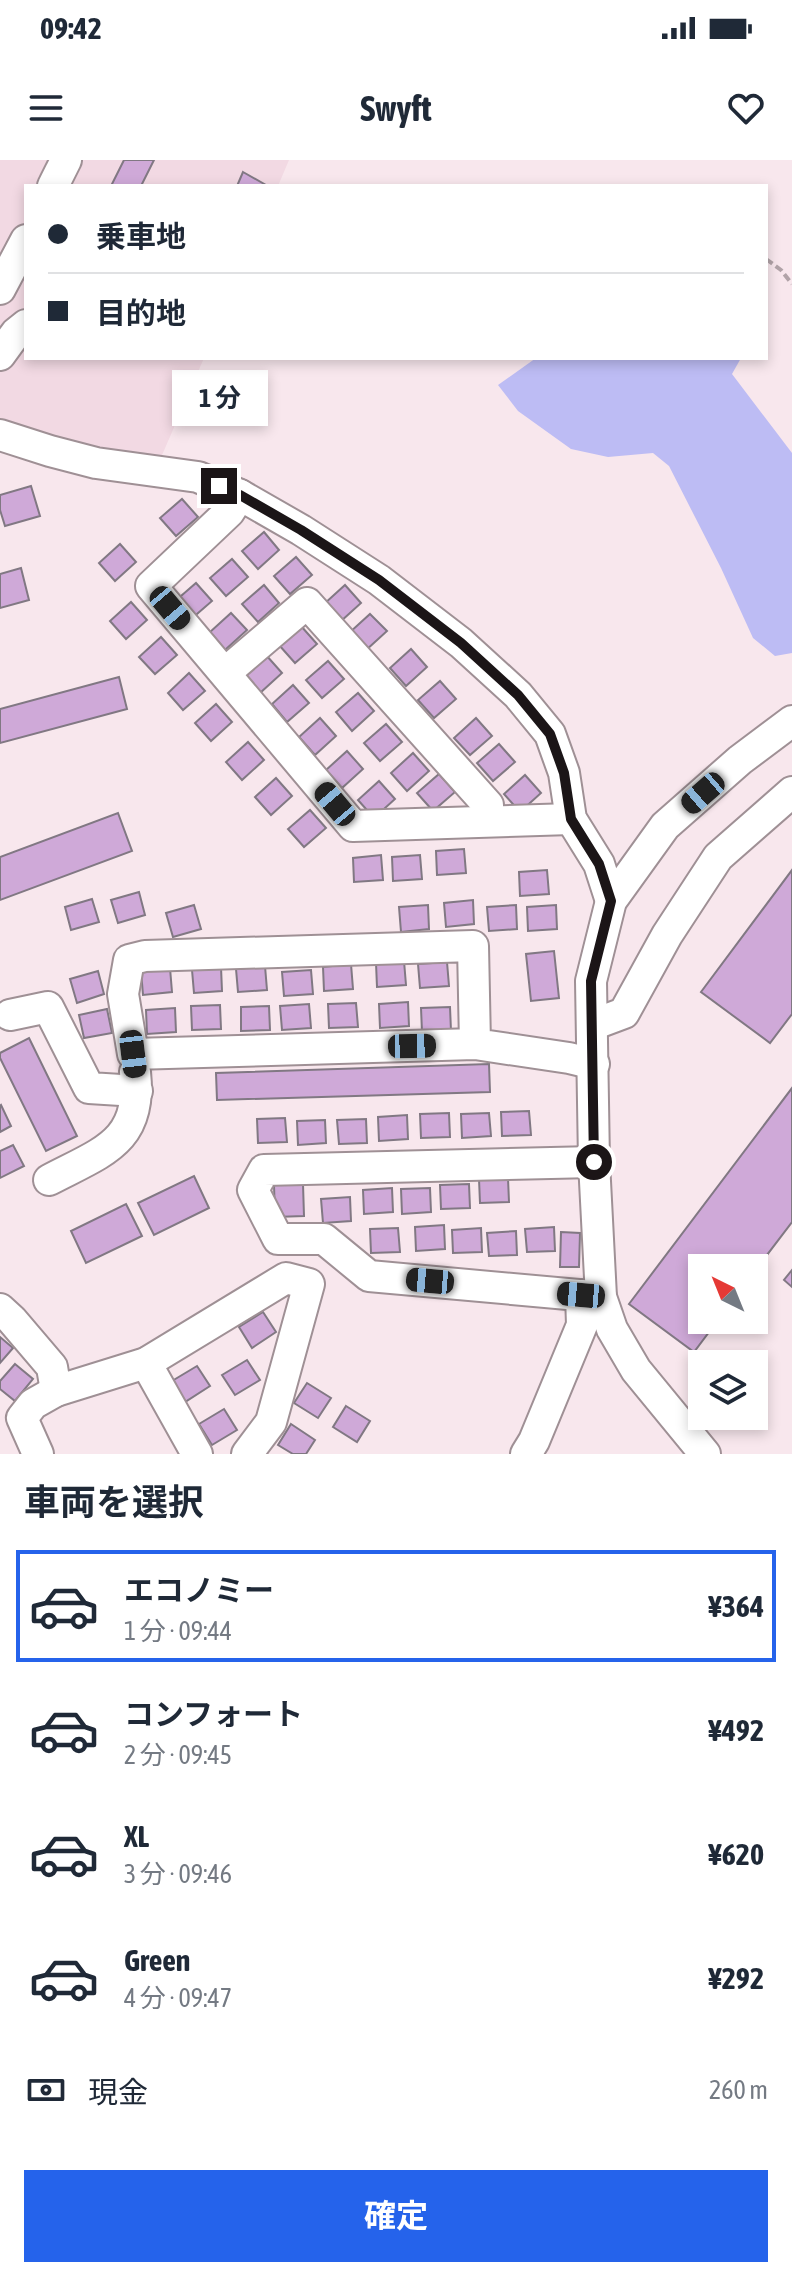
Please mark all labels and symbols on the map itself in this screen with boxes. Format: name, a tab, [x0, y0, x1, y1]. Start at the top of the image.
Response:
callout: 1 分	[171, 370, 267, 426]
route end	[201, 468, 237, 504]
car	[145, 582, 195, 634]
car	[677, 768, 729, 818]
car	[310, 778, 360, 830]
car	[118, 1029, 148, 1079]
car	[388, 1034, 436, 1058]
route start	[576, 1144, 612, 1180]
north arrow	[688, 1254, 768, 1334]
car	[405, 1267, 455, 1295]
car	[556, 1281, 606, 1309]

